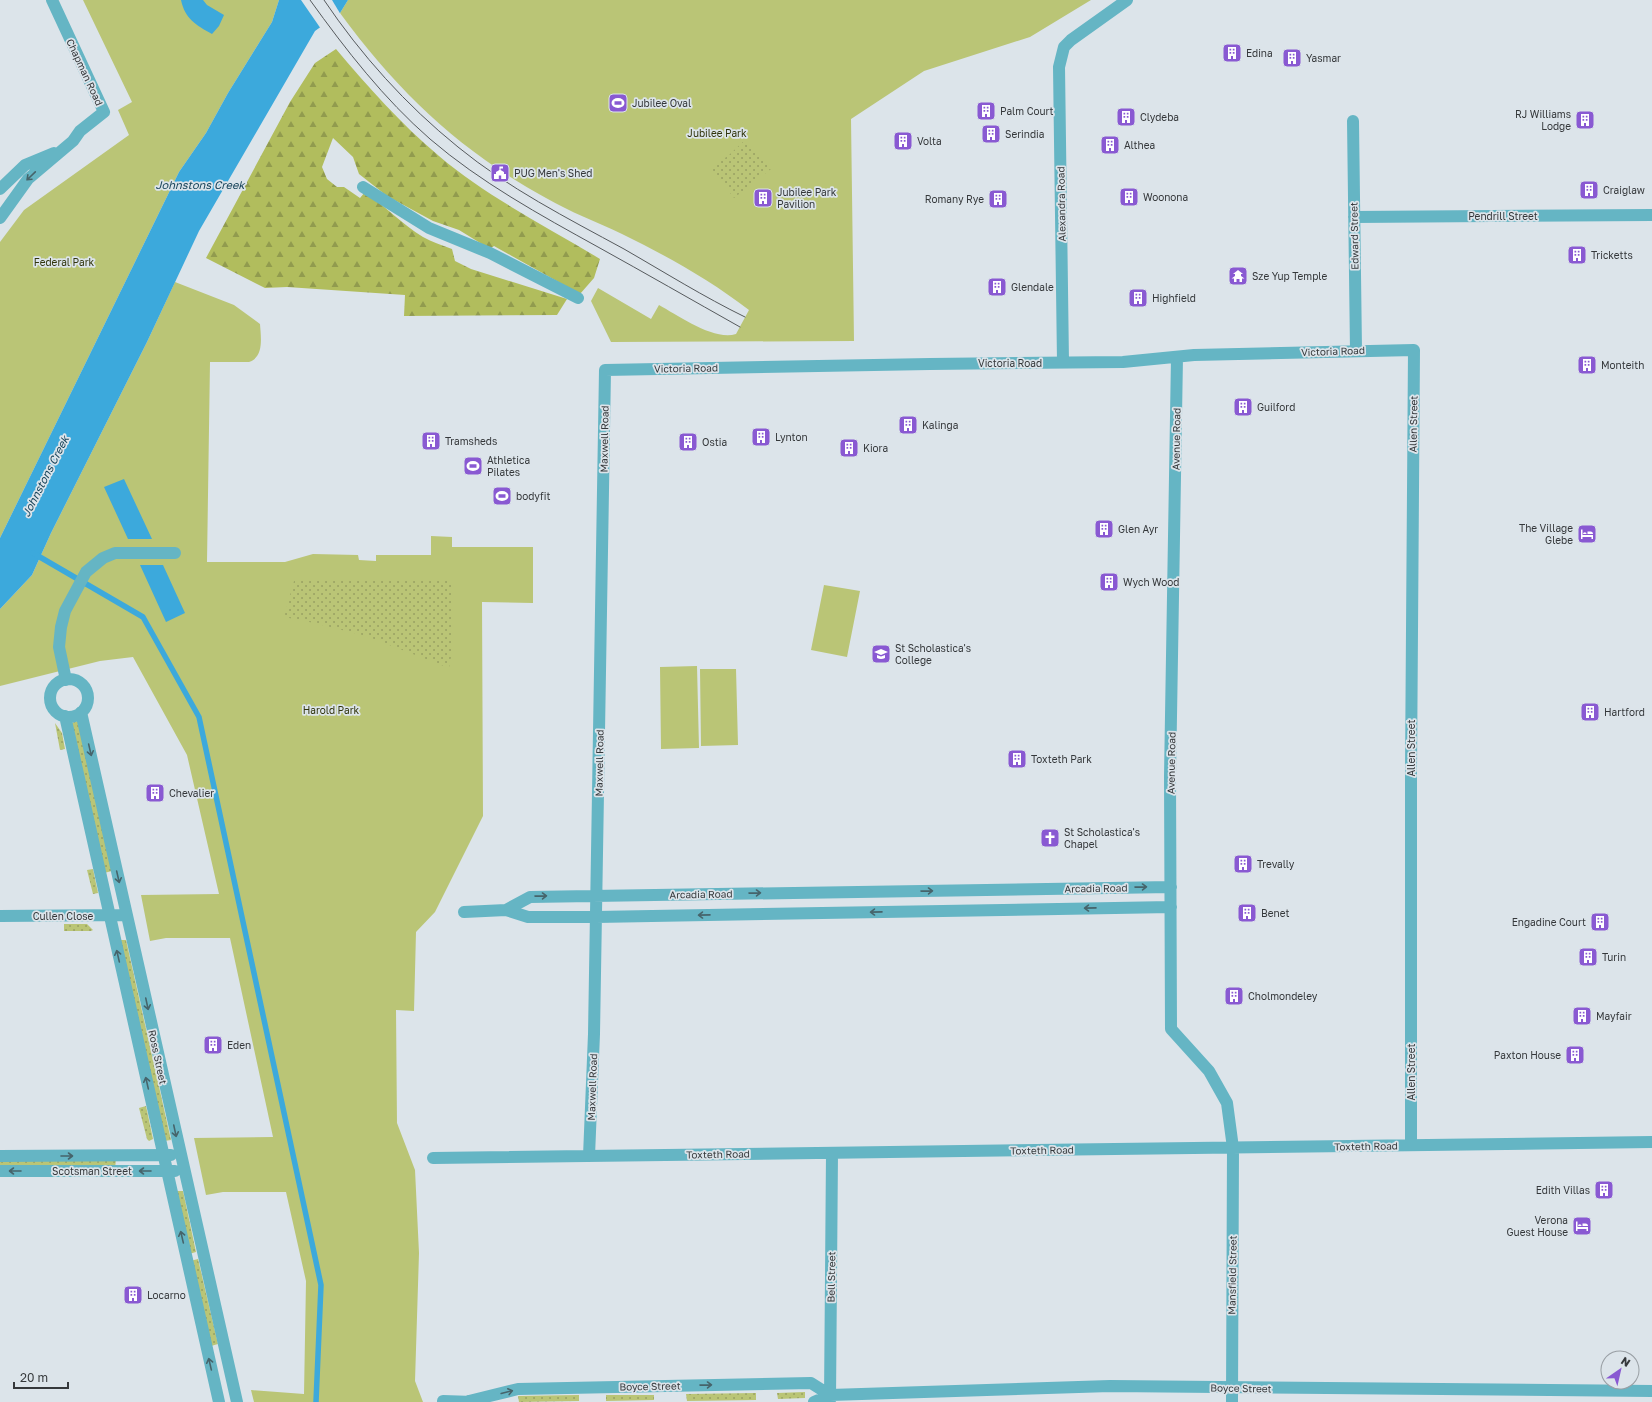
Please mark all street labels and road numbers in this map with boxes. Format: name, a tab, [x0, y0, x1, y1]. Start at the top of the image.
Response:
street label: Chapman Road	[64, 37, 106, 107]
street label: Alexandra Road	[1054, 166, 1068, 242]
street label: Edward Street	[1347, 202, 1361, 270]
street label: Pendrill Street	[1468, 210, 1538, 222]
street label: Victoria Road	[1301, 344, 1365, 358]
street label: Victoria Road	[978, 357, 1042, 369]
street label: Victoria Road	[654, 361, 718, 375]
street label: Allen Street	[1407, 395, 1419, 453]
street label: Maxwell Road	[597, 405, 611, 473]
street label: Avenue Road	[1169, 408, 1183, 470]
street label: Allen Street	[1405, 720, 1417, 776]
street label: Maxwell Road	[592, 729, 606, 797]
street label: Avenue Road	[1164, 732, 1178, 794]
street label: Arcadia Road	[1064, 881, 1128, 895]
street label: Arcadia Road	[669, 887, 733, 901]
street label: Cullen Close	[33, 910, 93, 922]
street label: Ross Street	[146, 1029, 170, 1085]
street label: Allen Street	[1405, 1044, 1417, 1100]
street label: Maxwell Road	[585, 1053, 599, 1121]
street label: Toxteth Road	[1334, 1139, 1398, 1153]
street label: Toxteth Road	[1010, 1143, 1074, 1157]
street label: Toxteth Road	[686, 1147, 750, 1161]
street label: Scotsman Street	[52, 1165, 132, 1177]
street label: Mansfield Street	[1225, 1235, 1239, 1315]
street label: Bell Street	[825, 1251, 837, 1303]
street label: Boyce Street	[619, 1379, 681, 1393]
street label: Boyce Street	[1210, 1381, 1272, 1395]

